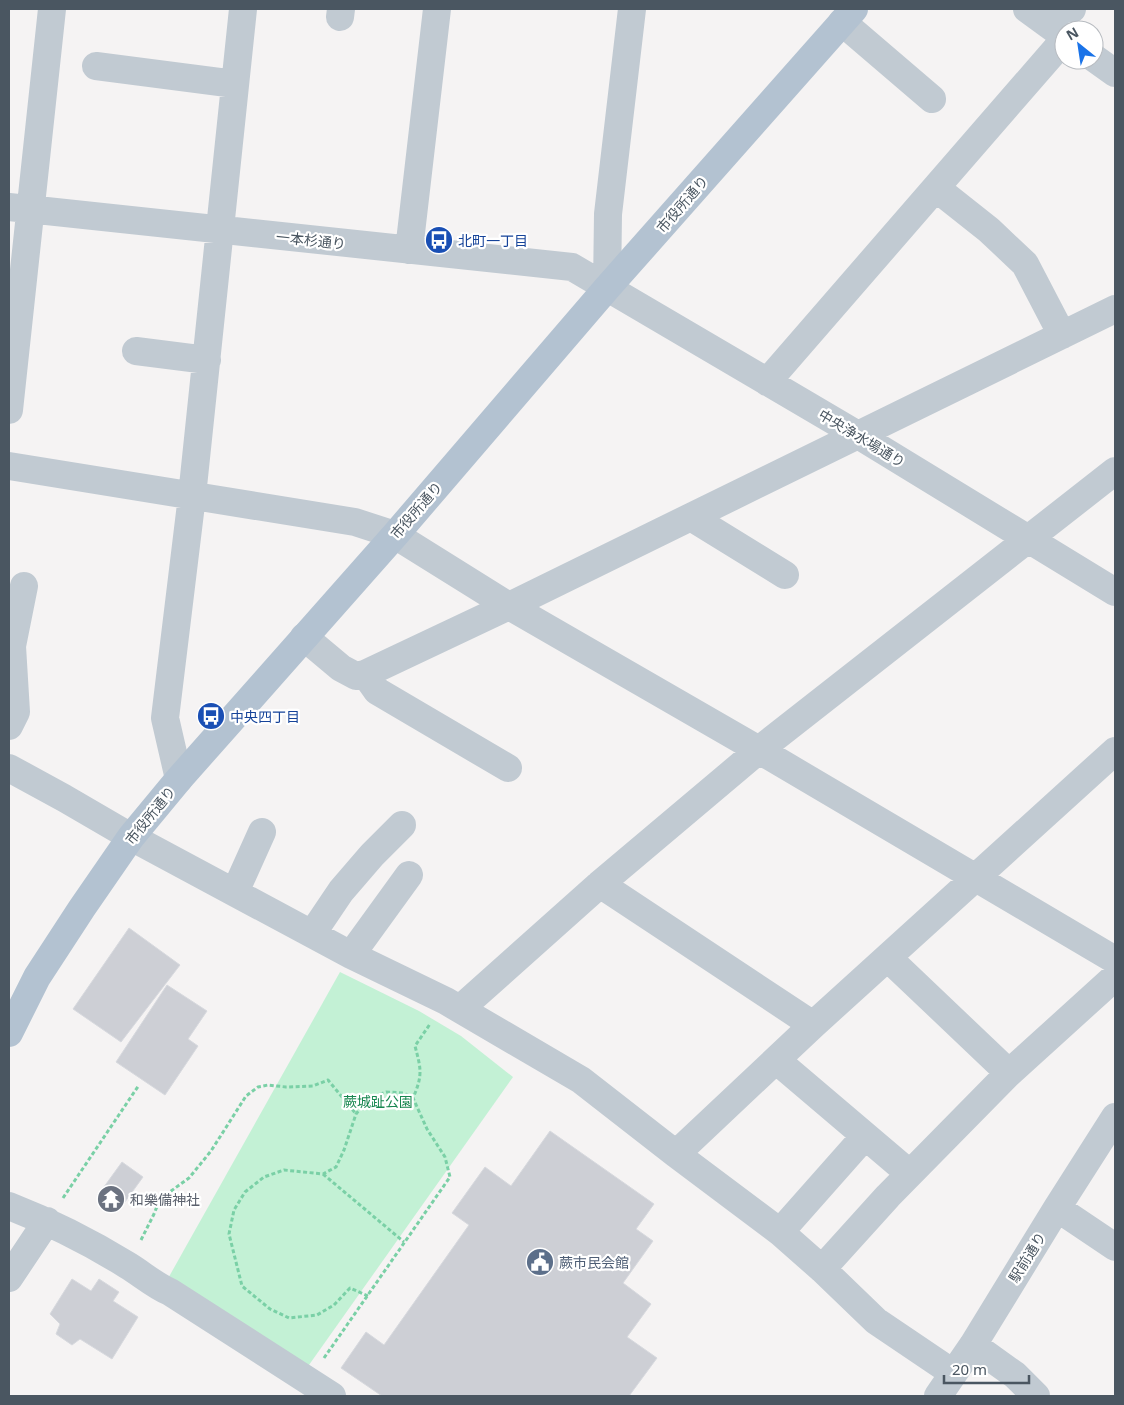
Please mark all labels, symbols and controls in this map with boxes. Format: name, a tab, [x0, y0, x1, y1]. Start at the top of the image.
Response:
north arrow	[1054, 20, 1104, 70]
text: N	[1063, 22, 1082, 44]
street label: 市役所通り	[652, 171, 712, 237]
bus stop icon: 北町一丁目	[424, 225, 454, 255]
street label: 一本杉通り	[275, 227, 347, 253]
place label: 北町一丁目	[458, 231, 528, 250]
street label: 中央浄水場通り	[815, 405, 909, 471]
street label: 市役所通り	[386, 477, 446, 543]
bus stop icon: 中央四丁目	[196, 701, 226, 731]
place label: 中央四丁目	[230, 707, 300, 726]
street label: 市役所通り	[121, 782, 179, 848]
park label: 蕨城趾公園	[343, 1092, 413, 1111]
temple icon: 和樂備神社	[96, 1184, 126, 1214]
place label: 和樂備神社	[130, 1190, 200, 1209]
street label: 駅前通り	[1004, 1228, 1050, 1286]
public building icon: 蕨市民会館	[525, 1247, 555, 1277]
place label: 蕨市民会館	[559, 1253, 629, 1272]
scale bar	[944, 1352, 1029, 1384]
text: 20 m	[952, 1359, 987, 1379]

